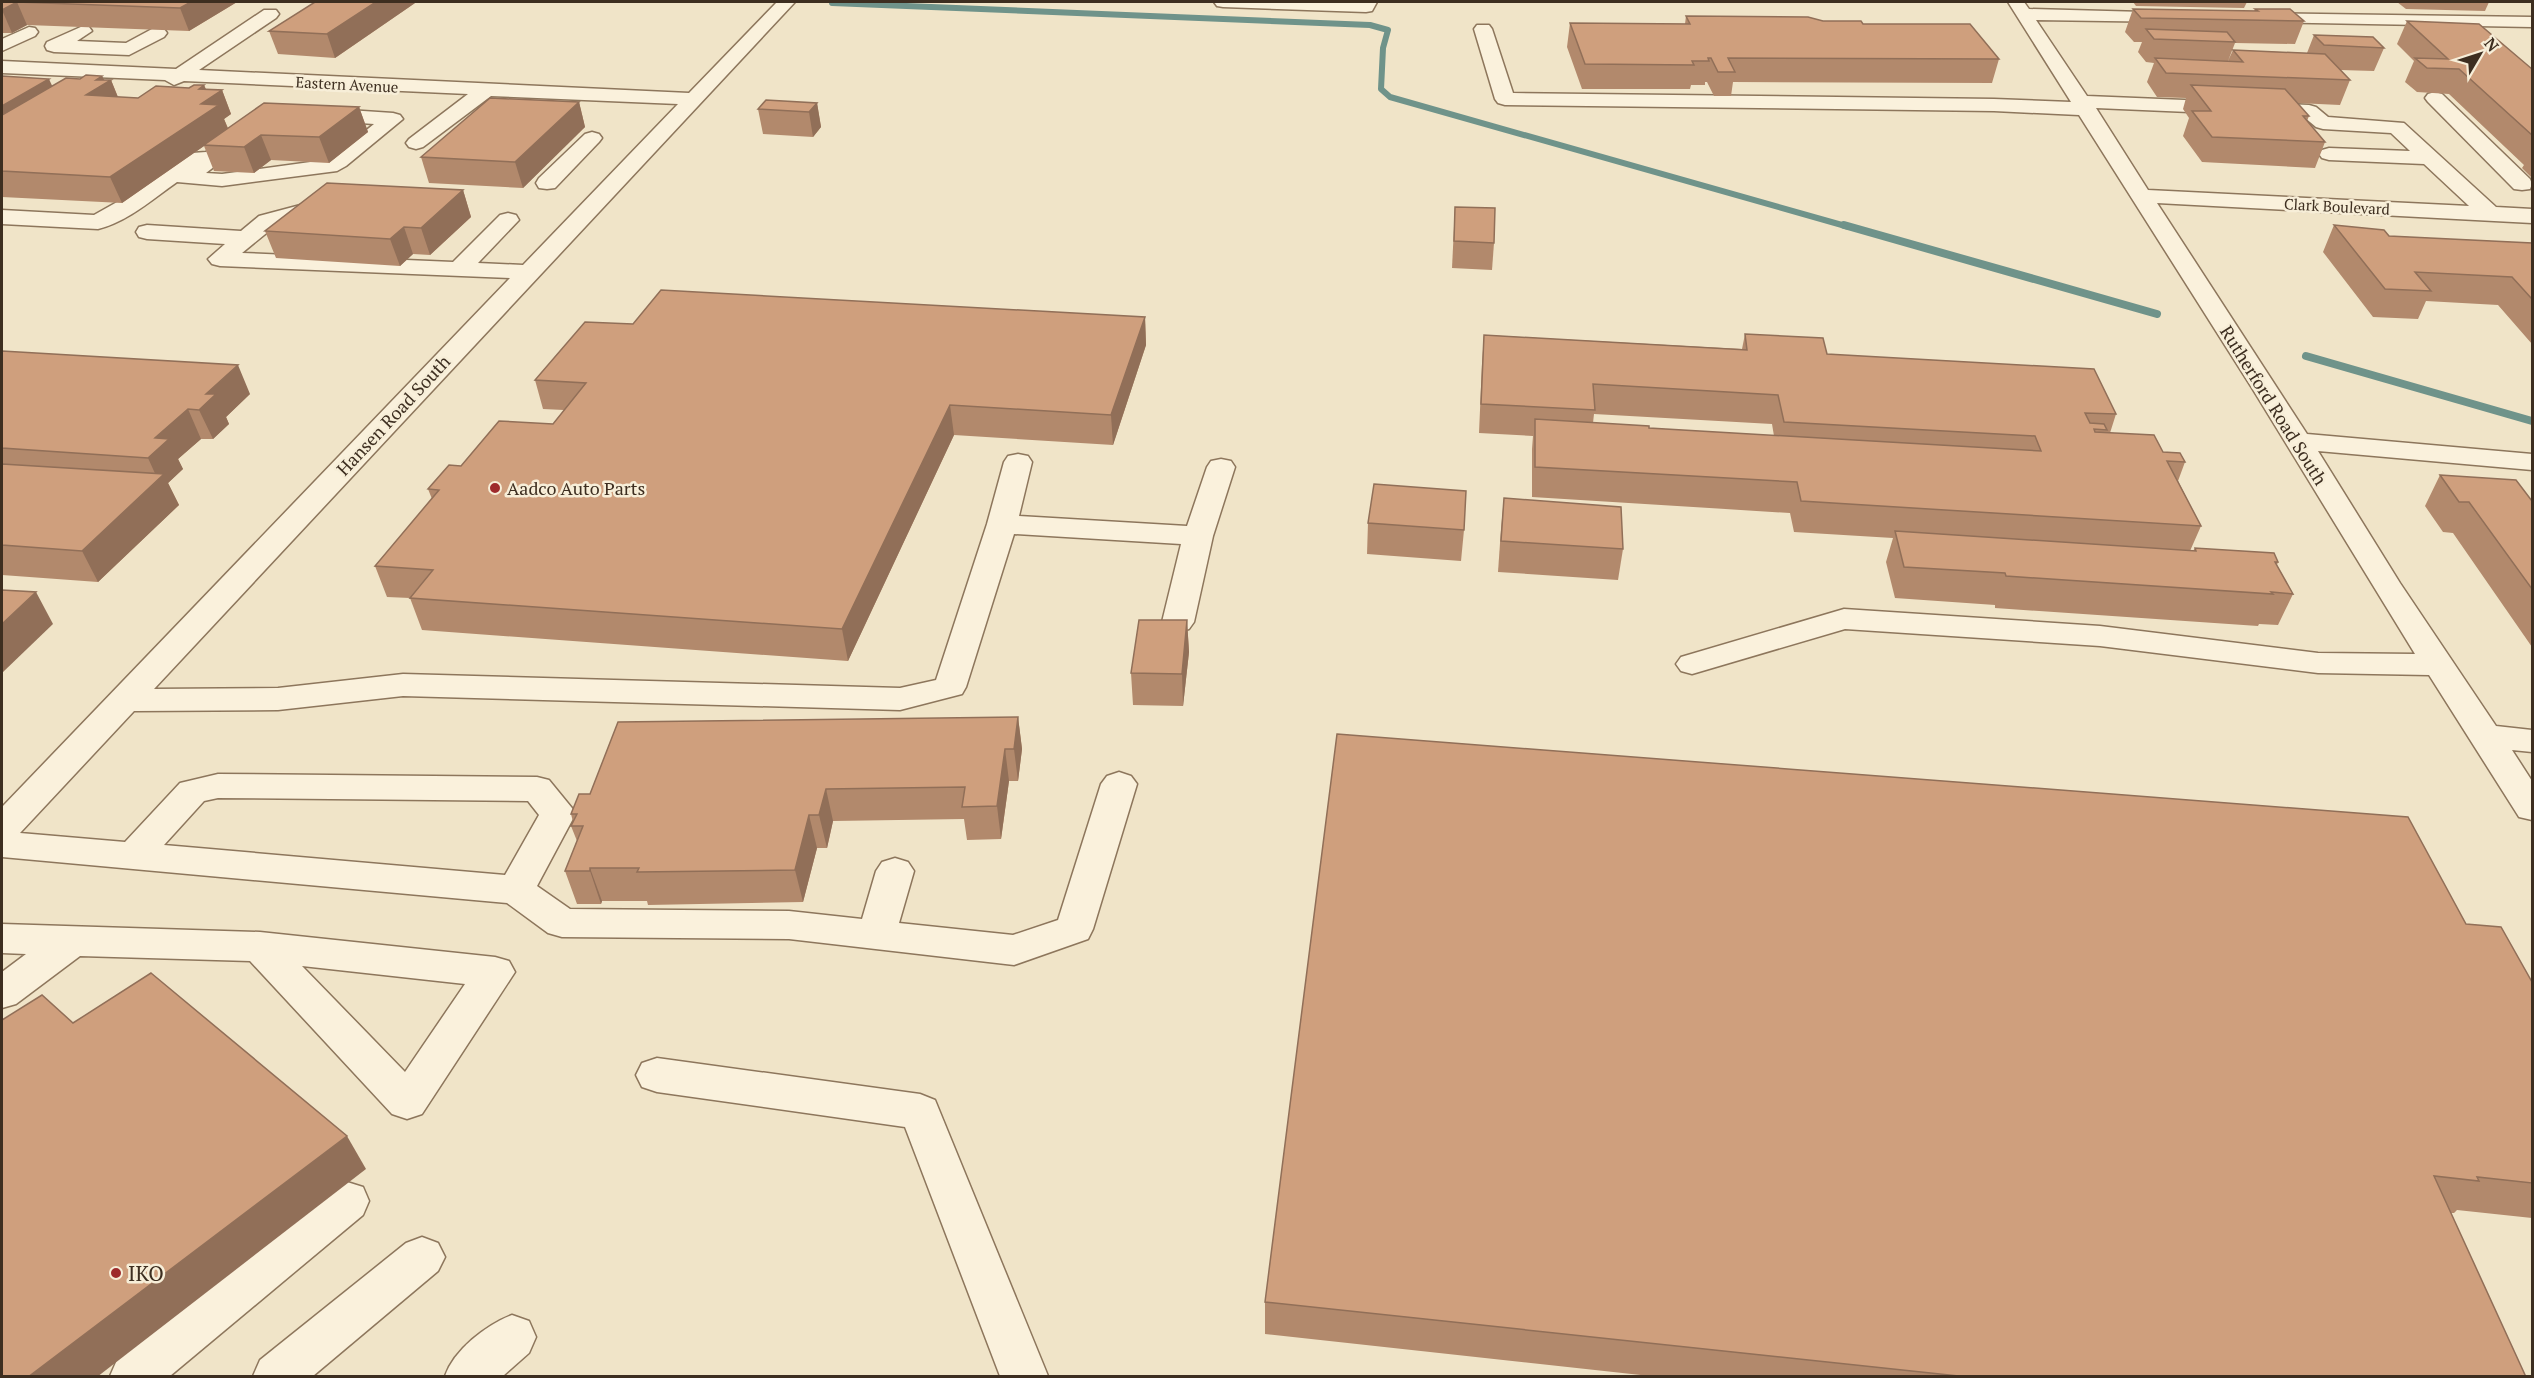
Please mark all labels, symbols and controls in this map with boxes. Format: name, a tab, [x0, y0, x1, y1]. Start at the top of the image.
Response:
north arrow	[2450, 24, 2510, 84]
text: N	[2479, 33, 2504, 56]
street label: Eastern Avenue	[295, 71, 399, 97]
street label: Clark Boulevard	[2284, 193, 2390, 219]
street label: Rutherford Road South	[2215, 321, 2333, 490]
street label: Hansen Road South	[331, 349, 455, 480]
place label: Aadco Auto Parts	[507, 476, 645, 500]
marker: Aadco Auto Parts	[488, 481, 502, 495]
place label: IKO	[128, 1259, 164, 1287]
marker: IKO	[109, 1266, 123, 1280]

